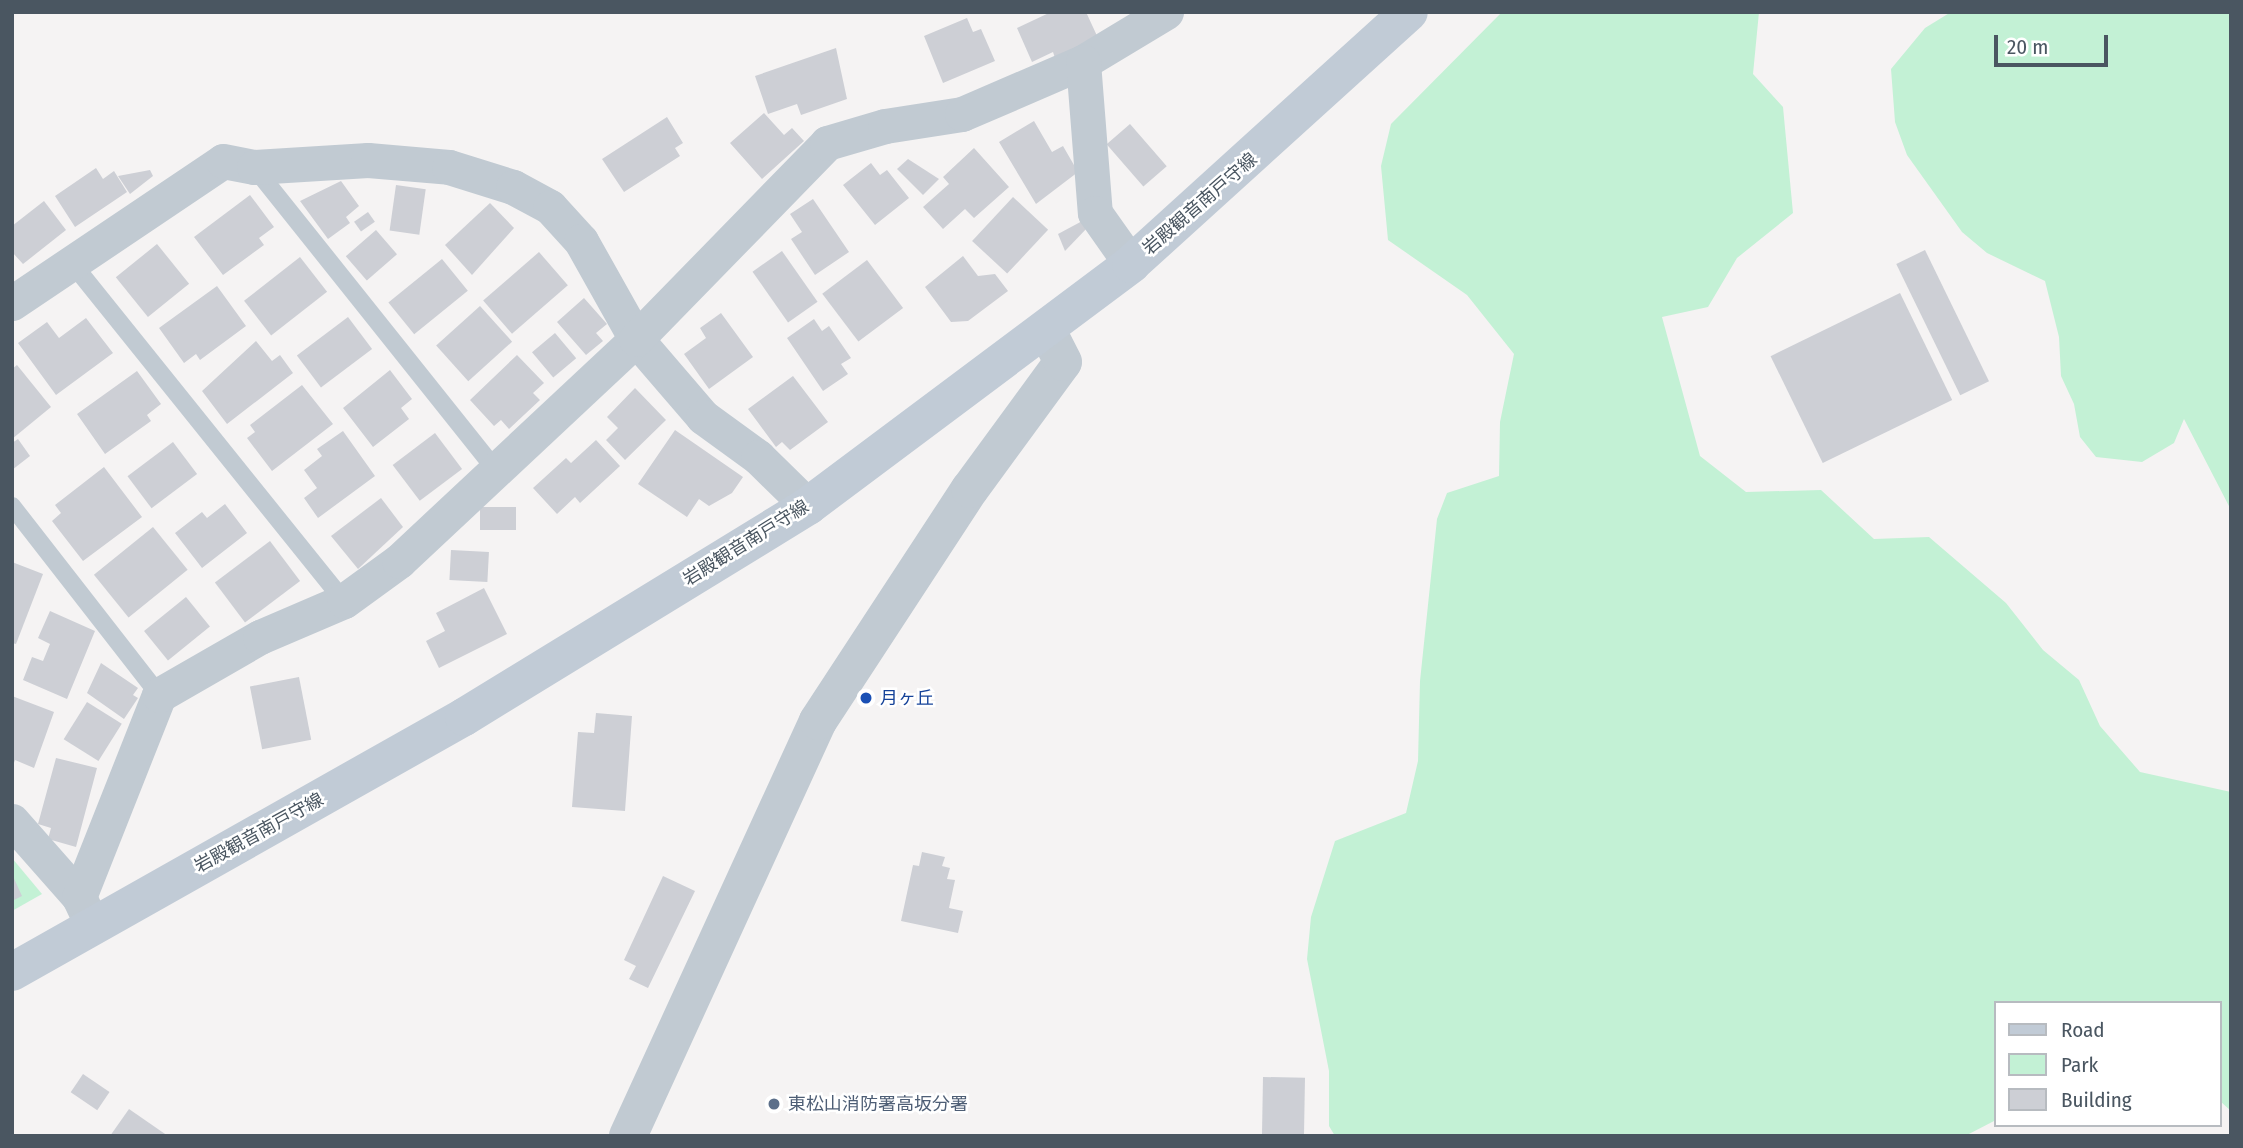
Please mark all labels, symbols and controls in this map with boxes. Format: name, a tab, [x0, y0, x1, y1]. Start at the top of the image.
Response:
scale bar	[1998, 21, 2112, 65]
text: 20 m	[2007, 34, 2048, 60]
street label: 岩殿観音南戸守線	[1139, 149, 1261, 259]
street label: 岩殿観音南戸守線	[679, 496, 813, 590]
place label: 月ヶ丘	[880, 687, 934, 709]
marker: 月ヶ丘	[858, 690, 874, 706]
street label: 岩殿観音南戸守線	[191, 789, 327, 877]
legend	[1994, 1001, 2222, 1127]
text: Road	[2061, 1017, 2105, 1043]
text: Park	[2061, 1052, 2098, 1078]
text: Building	[2061, 1087, 2132, 1113]
place label: 東松山消防署高坂分署	[788, 1093, 968, 1115]
marker: 東松山消防署高坂分署	[766, 1096, 782, 1112]

